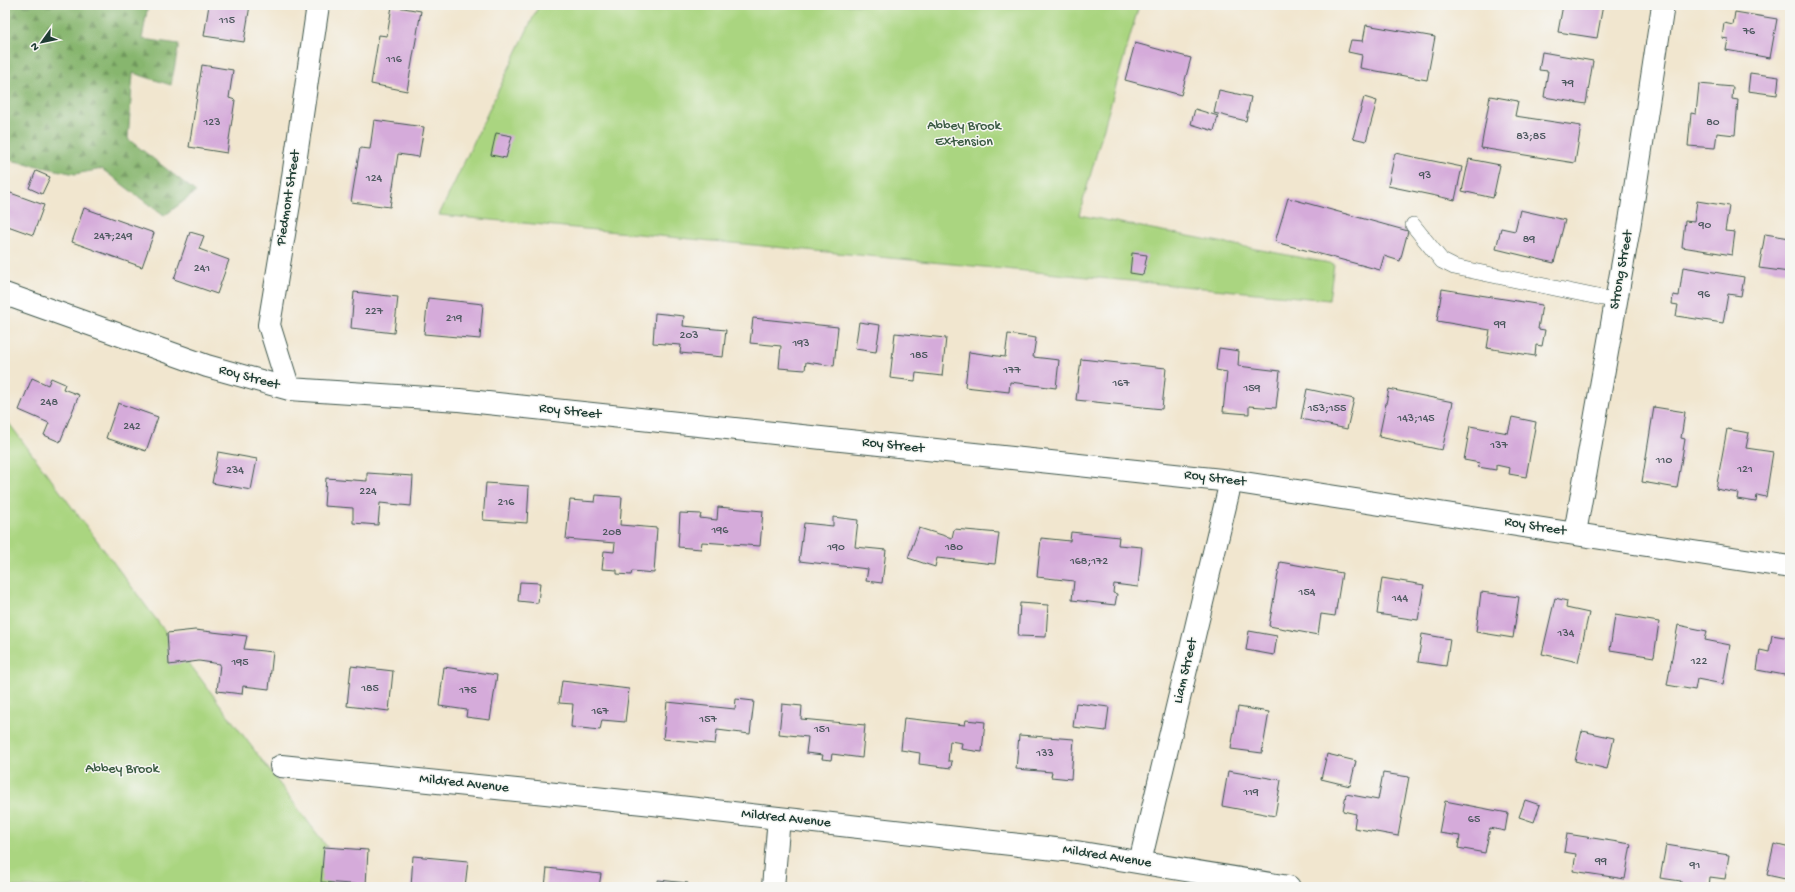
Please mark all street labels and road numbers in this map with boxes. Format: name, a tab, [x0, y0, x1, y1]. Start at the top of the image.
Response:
street label: Piedmont Street	[273, 148, 305, 248]
street label: Strong Street	[1607, 228, 1638, 311]
street label: Roy Street	[217, 362, 282, 395]
street label: Roy Street	[538, 400, 603, 424]
street label: Roy Street	[861, 434, 926, 458]
street label: Roy Street	[1183, 467, 1248, 491]
street label: Roy Street	[1503, 514, 1568, 540]
street label: Liam Street	[1170, 635, 1202, 705]
street label: Mildred Avenue	[418, 771, 510, 797]
street label: Mildred Avenue	[740, 806, 832, 832]
street label: Mildred Avenue	[1061, 842, 1153, 873]

